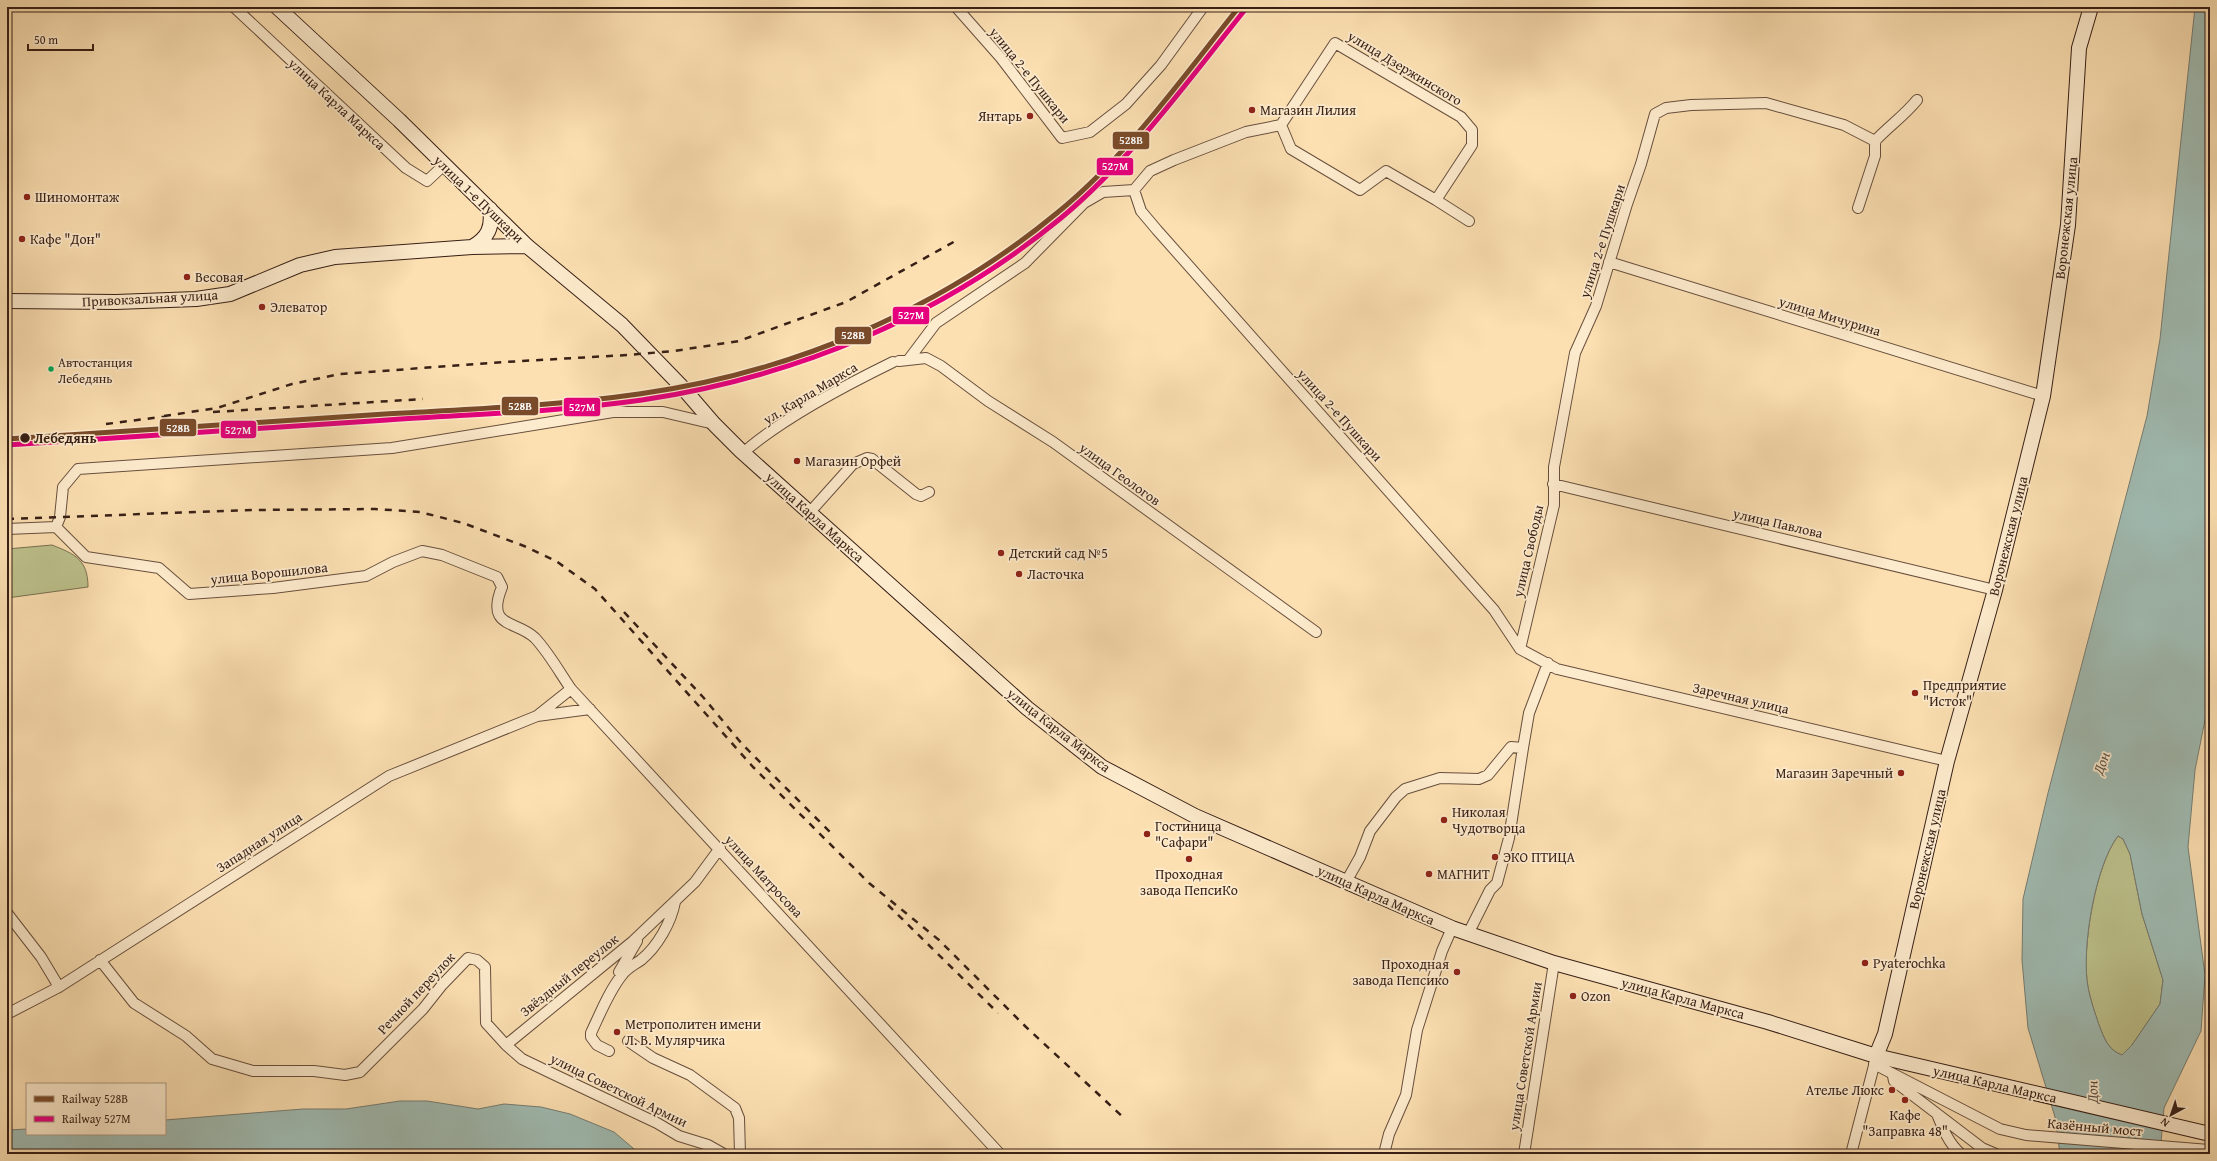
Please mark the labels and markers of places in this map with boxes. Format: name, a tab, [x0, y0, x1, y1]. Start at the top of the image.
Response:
place label: Магазин Лилия	[1260, 100, 1356, 120]
marker: Магазин Лилия	[1247, 105, 1257, 115]
place label: Янтарь	[977, 106, 1022, 126]
marker: Янтарь	[1025, 111, 1035, 121]
place label: Шиномонтаж	[35, 187, 120, 207]
marker: Шиномонтаж	[22, 192, 32, 202]
place label: Кафе "Дон"	[30, 229, 101, 249]
marker: Кафе "Дон"	[17, 234, 27, 244]
place label: Весовая	[195, 267, 243, 287]
marker: Весовая	[182, 272, 192, 282]
place label: Элеватор	[270, 297, 328, 317]
marker: Элеватор	[257, 302, 267, 312]
place label: Автостанция Лебедянь	[58, 353, 133, 388]
marker: Автостанция Лебедянь	[46, 364, 56, 374]
place label: Лебедянь	[34, 428, 97, 448]
marker: Лебедянь	[18, 431, 32, 445]
place label: Магазин Орфей	[805, 451, 901, 471]
marker: Магазин Орфей	[792, 456, 802, 466]
place label: Детский сад №5	[1008, 543, 1108, 563]
marker: Детский сад №5	[996, 548, 1006, 558]
place label: Ласточка	[1027, 564, 1084, 584]
marker: Ласточка	[1014, 569, 1024, 579]
place label: Предприятие "Исток"	[1923, 675, 2007, 711]
marker: Предприятие "Исток"	[1910, 688, 1920, 698]
place label: Магазин Заречный	[1775, 763, 1893, 783]
marker: Магазин Заречный	[1896, 768, 1906, 778]
place label: Николая Чудотворца	[1452, 802, 1526, 838]
marker: Николая Чудотворца	[1439, 815, 1449, 825]
place label: Гостиница "Сафари"	[1155, 816, 1222, 852]
marker: Гостиница "Сафари"	[1142, 829, 1152, 839]
place label: ЭКО ПТИЦА	[1503, 847, 1576, 867]
marker: ЭКО ПТИЦА	[1490, 852, 1500, 862]
marker: Проходная завода ПепсиКо	[1184, 854, 1194, 864]
place label: Проходная завода ПепсиКо	[1140, 864, 1238, 900]
place label: МАГНИТ	[1437, 864, 1490, 884]
marker: МАГНИТ	[1424, 869, 1434, 879]
place label: Pyaterochka	[1873, 953, 1946, 973]
place label: Проходная завода Пепсико	[1352, 954, 1449, 990]
marker: Pyaterochka	[1860, 958, 1870, 968]
marker: Проходная завода Пепсико	[1452, 967, 1462, 977]
place label: Ozon	[1581, 986, 1611, 1006]
marker: Ozon	[1568, 991, 1578, 1001]
place label: Метрополитен имени Л. В. Мулярчика	[625, 1014, 761, 1050]
marker: Метрополитен имени Л. В. Мулярчика	[612, 1027, 622, 1037]
place label: Ателье Люкс	[1806, 1080, 1884, 1100]
marker: Ателье Люкс	[1887, 1085, 1897, 1095]
marker: Кафе "Заправка 48"	[1900, 1095, 1910, 1105]
place label: Кафе "Заправка 48"	[1862, 1105, 1948, 1141]

